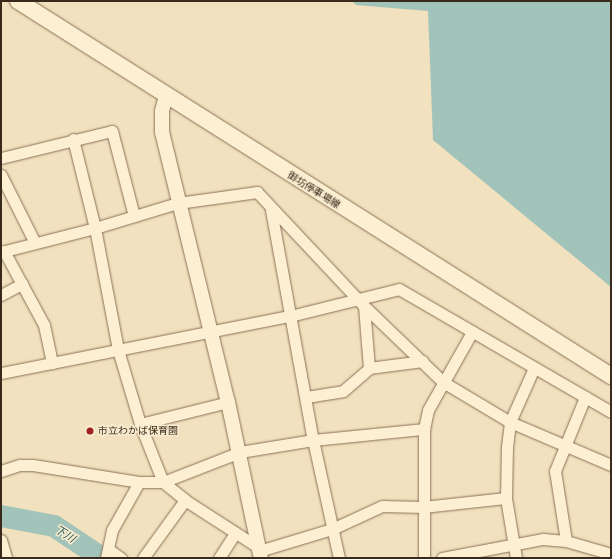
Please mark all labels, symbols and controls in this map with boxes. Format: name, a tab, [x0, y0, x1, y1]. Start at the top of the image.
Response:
street label: 御坊停車場線	[285, 169, 343, 211]
place label: 市立わかば保育園	[98, 425, 178, 437]
marker: 市立わかば保育園	[85, 426, 95, 436]
water label: 下川	[52, 523, 78, 545]

